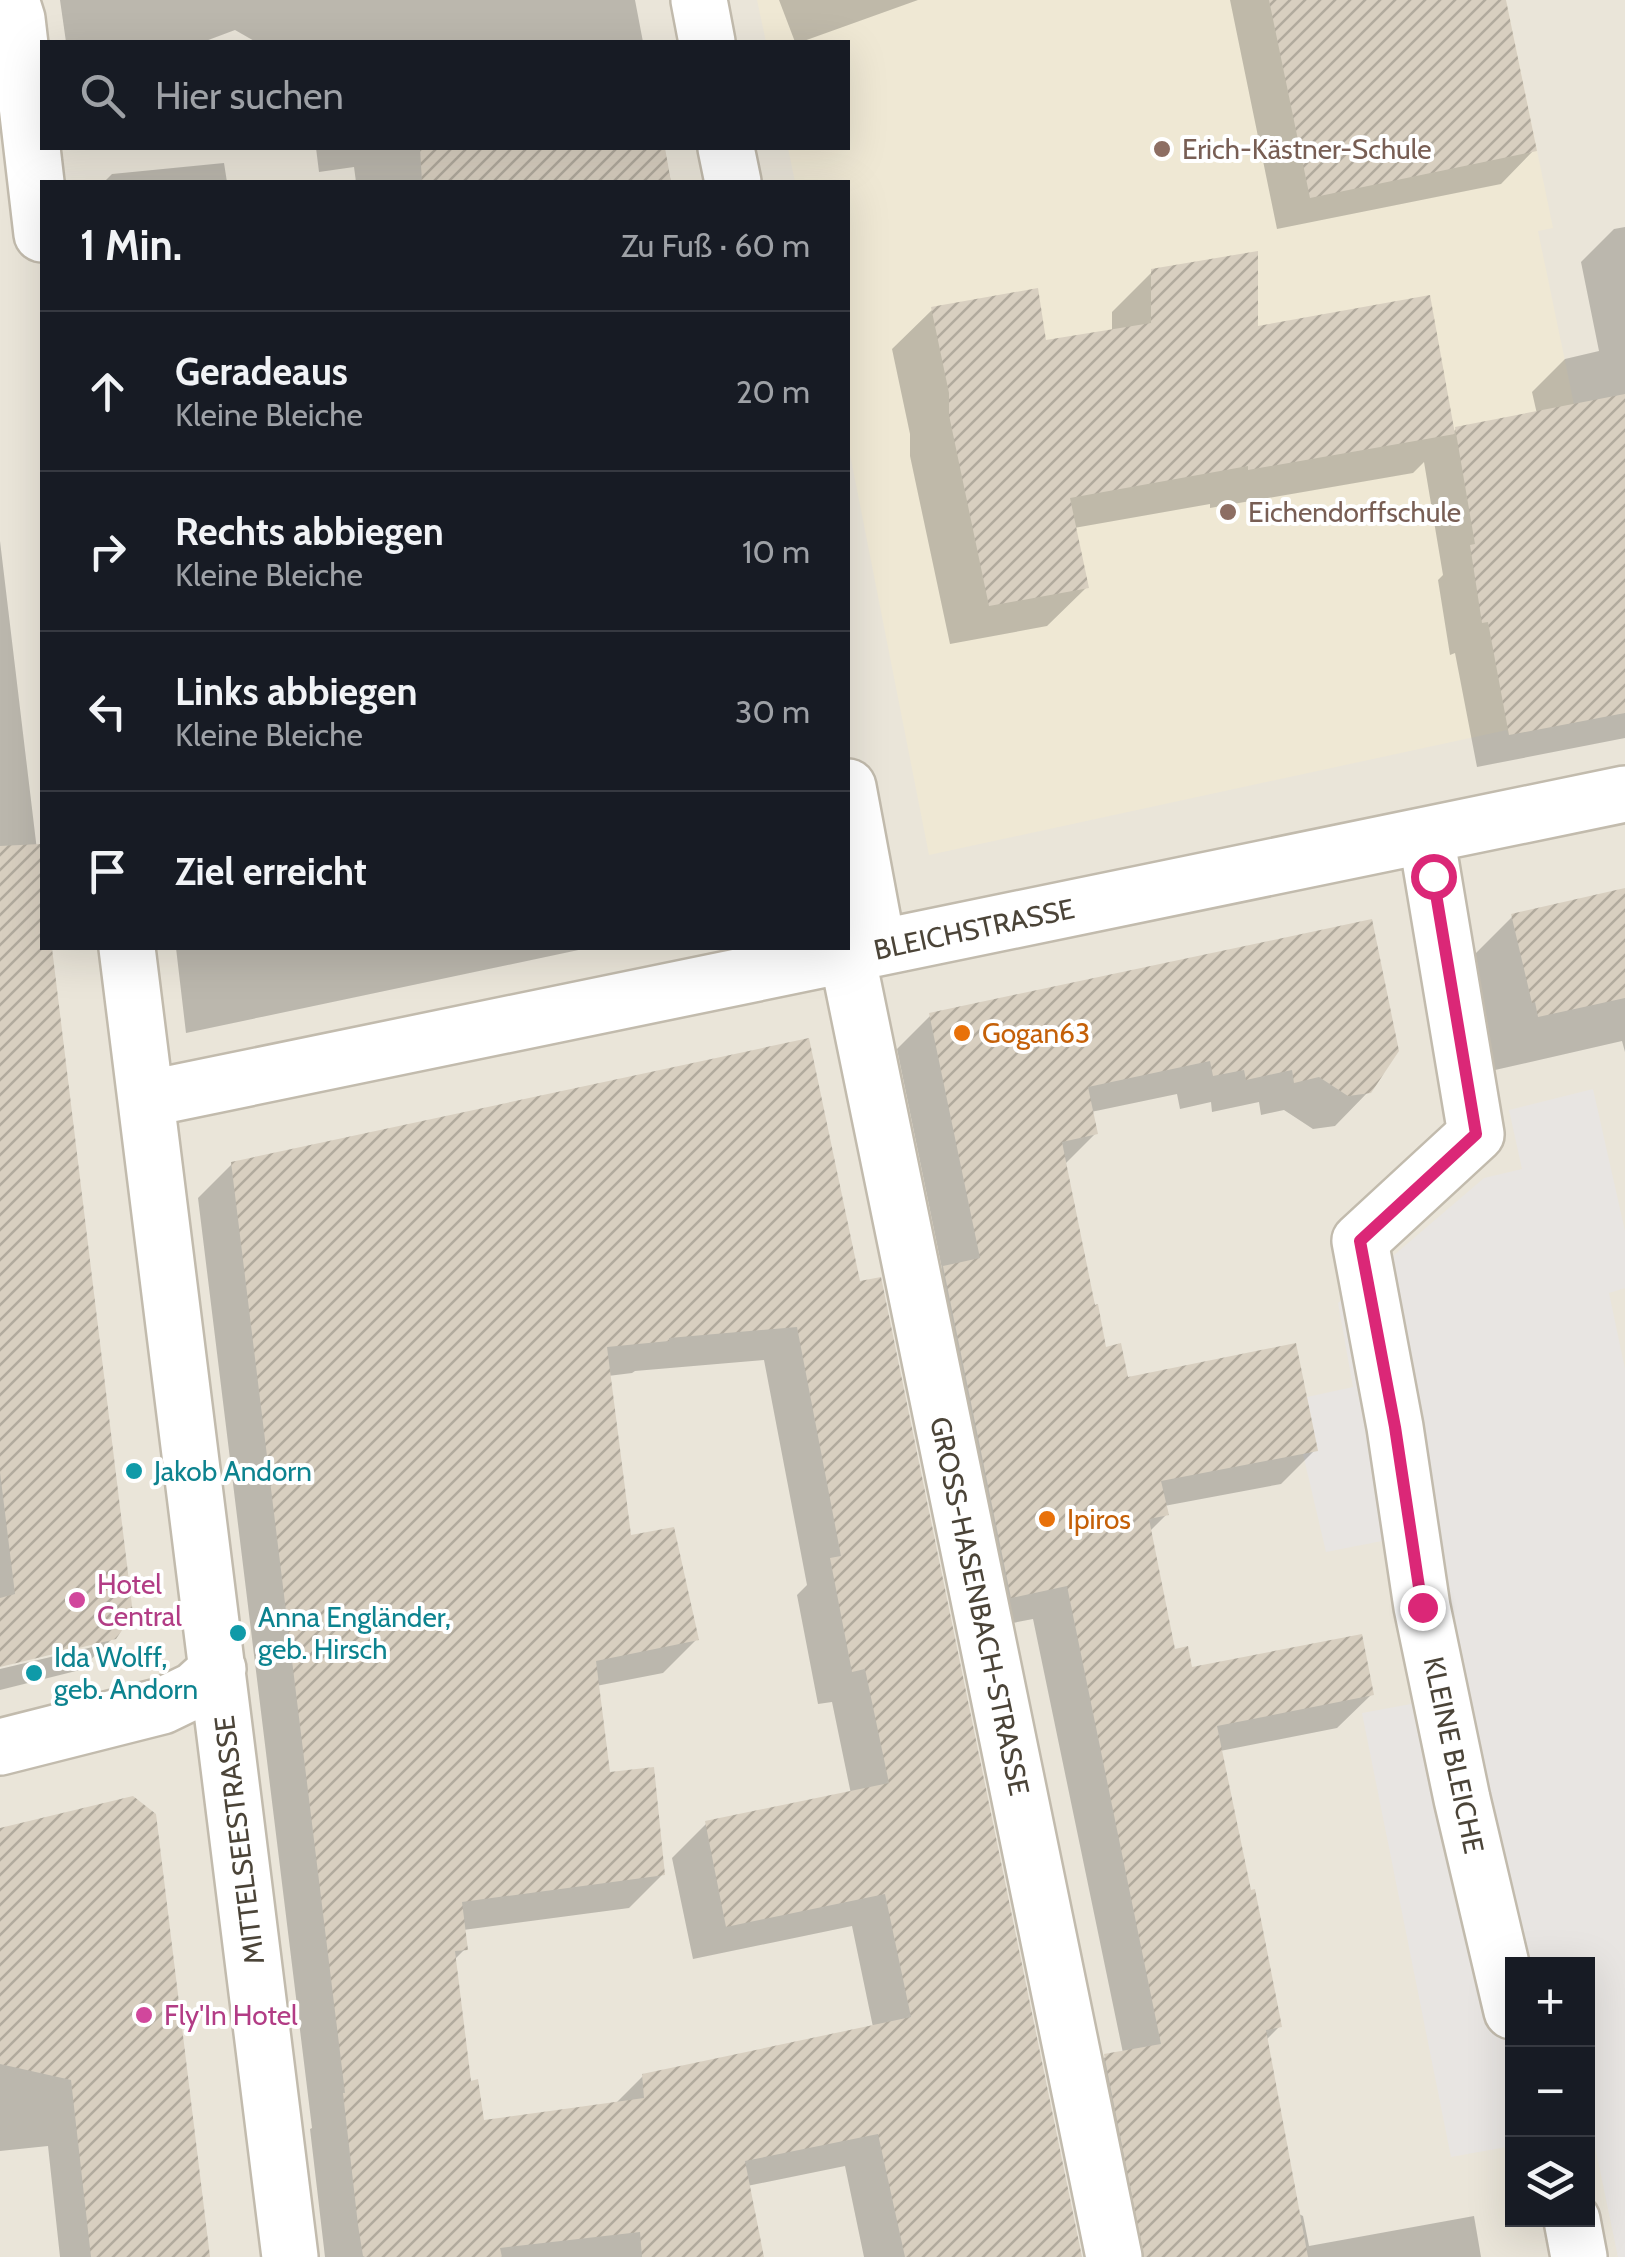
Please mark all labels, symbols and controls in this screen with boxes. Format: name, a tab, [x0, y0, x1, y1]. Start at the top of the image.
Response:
search box	[40, 40, 850, 150]
icon: search	[75, 68, 130, 123]
text: Hier suchen	[155, 72, 344, 119]
place label: Erich-Kästner-Schule	[1182, 132, 1432, 166]
marker: Erich-Kästner-Schule	[1151, 138, 1173, 160]
text: 1 Min.	[80, 219, 182, 271]
text: Zu Fuß · 60 m	[621, 226, 810, 265]
text: Geradeaus	[175, 348, 348, 395]
icon: ahead	[80, 364, 135, 419]
text: 20 m	[736, 372, 810, 411]
text: Kleine Bleiche	[175, 395, 363, 434]
place label: Eichendorffschule	[1248, 495, 1461, 529]
marker: Eichendorffschule	[1217, 501, 1239, 523]
text: Rechts abbiegen	[175, 508, 444, 555]
icon: right	[80, 524, 135, 579]
text: 10 m	[742, 532, 810, 571]
text: Kleine Bleiche	[175, 555, 363, 594]
text: Links abbiegen	[175, 668, 418, 715]
icon: left	[80, 684, 135, 739]
text: 30 m	[735, 692, 810, 731]
text: Kleine Bleiche	[175, 715, 363, 754]
icon: arrive	[80, 844, 135, 899]
text: Ziel erreicht	[175, 848, 367, 895]
route start	[1411, 854, 1457, 900]
street label: BLEICHSTRASSE	[871, 891, 1077, 967]
place label: Gogan63	[982, 1016, 1090, 1050]
marker: Gogan63	[951, 1022, 973, 1044]
street label: GROSS-HASENBACH-STRASSE	[923, 1414, 1037, 1798]
place label: Jakob Andorn	[153, 1454, 312, 1488]
marker: Jakob Andorn	[123, 1460, 145, 1482]
place label: Ipiros	[1067, 1502, 1131, 1536]
marker: Ipiros	[1036, 1508, 1058, 1530]
place label: Hotel Central	[97, 1567, 182, 1633]
route end	[1400, 1585, 1446, 1631]
marker: Hotel Central	[66, 1589, 88, 1611]
place label: Anna Engländer, geb. Hirsch	[258, 1600, 451, 1666]
marker: Anna Engländer, geb. Hirsch	[227, 1622, 249, 1644]
place label: Ida Wolff, geb. Andorn	[54, 1640, 198, 1706]
street label: KLEINE BLEICHE	[1417, 1654, 1491, 1856]
marker: Ida Wolff, geb. Andorn	[23, 1662, 45, 1684]
street label: MITTELSEESTRASSE	[207, 1714, 271, 1966]
map controls	[1505, 1957, 1595, 2227]
button: +	[1505, 1957, 1595, 2047]
place label: Fly'In Hotel	[164, 1998, 298, 2032]
marker: Fly'In Hotel	[133, 2004, 155, 2026]
button: −	[1505, 2047, 1595, 2137]
button: layers	[1505, 2137, 1595, 2227]

